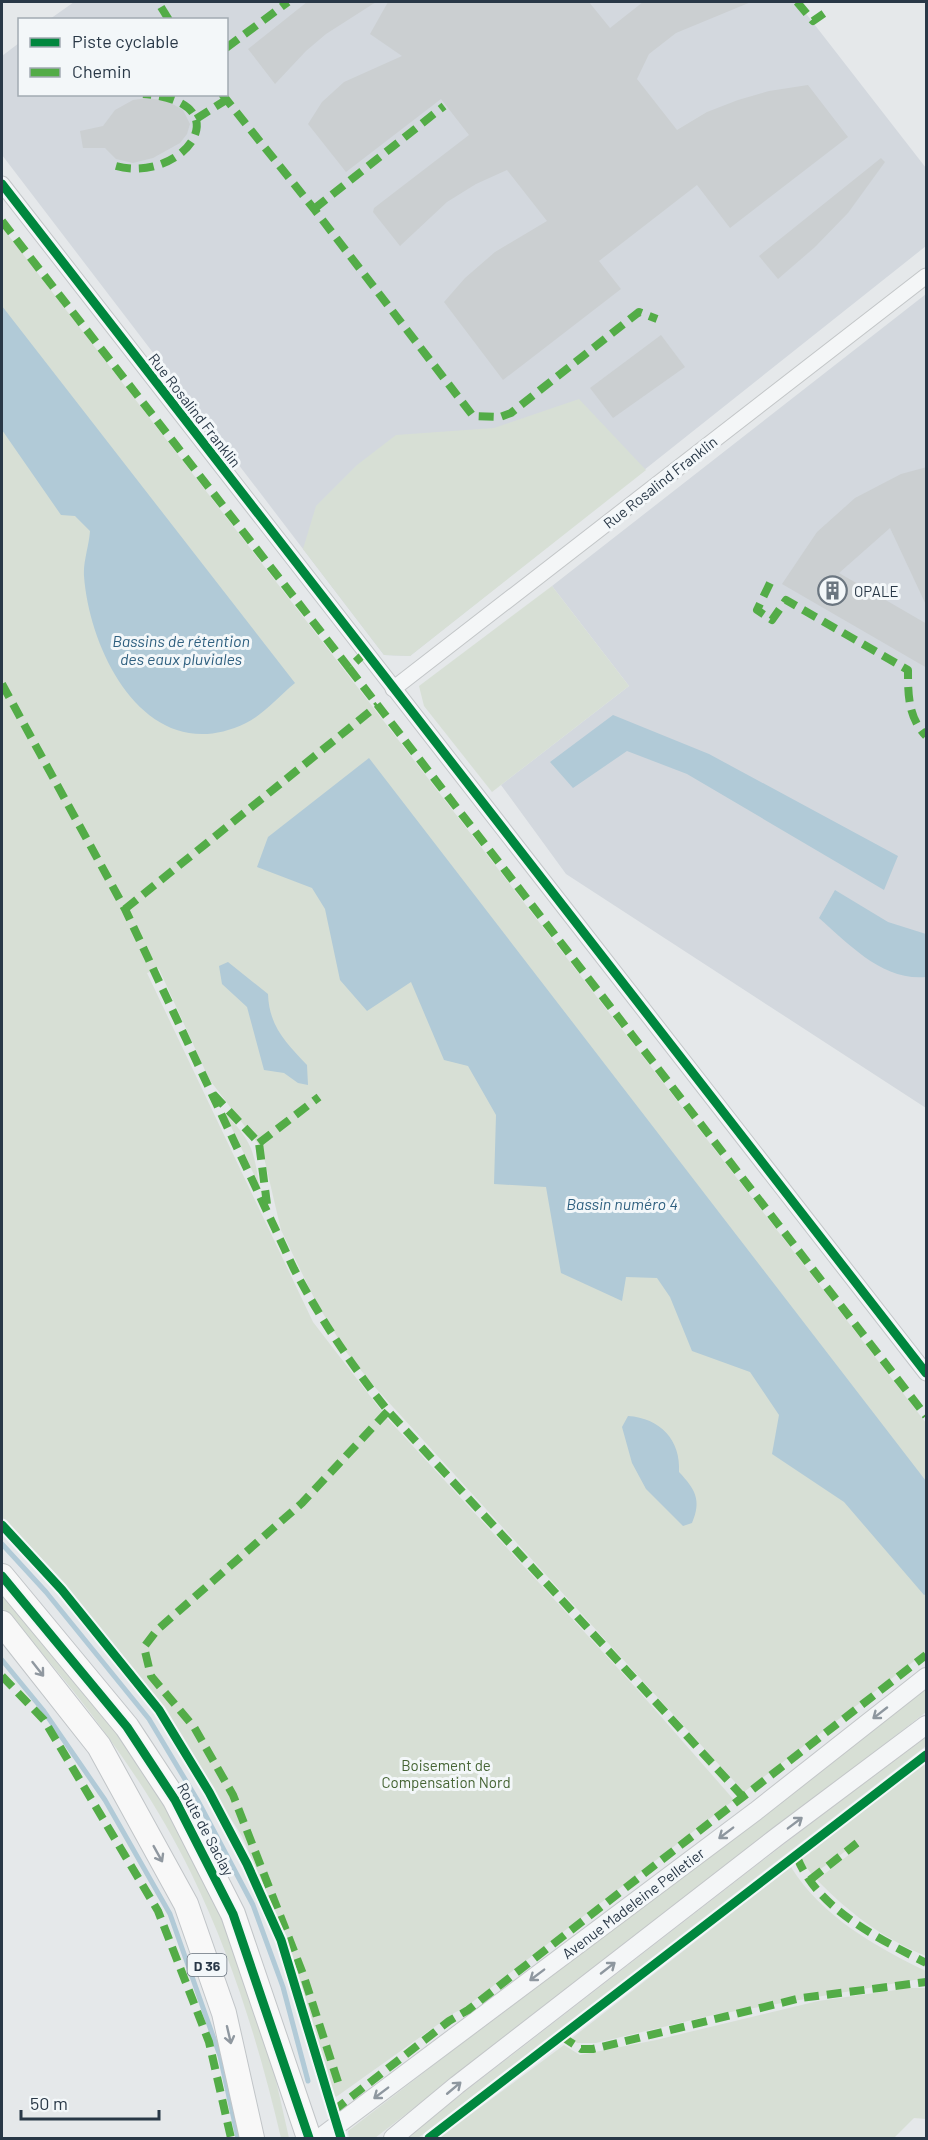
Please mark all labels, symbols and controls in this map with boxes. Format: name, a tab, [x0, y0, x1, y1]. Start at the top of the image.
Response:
legend	[18, 18, 228, 96]
text: Piste cyclable	[72, 30, 179, 52]
text: Chemin	[72, 60, 131, 82]
street label: Rue Rosalind Franklin	[145, 350, 245, 470]
street label: Rue Rosalind Franklin	[600, 432, 720, 532]
building icon: OPALE	[817, 575, 849, 607]
place label: OPALE	[854, 582, 899, 600]
water label: Bassins de rétention des eaux pluviales	[112, 631, 250, 668]
water label: Bassin numéro 4	[566, 1194, 678, 1213]
one-way arrow	[31, 1660, 44, 1676]
one-way arrow	[873, 1707, 889, 1720]
park label: Boisement de Compensation Nord	[381, 1756, 511, 1791]
street label: Route de Saclay	[174, 1779, 238, 1879]
one-way arrow	[787, 1817, 803, 1829]
one-way arrow	[719, 1826, 735, 1839]
street label: Avenue Madeleine Pelletier	[558, 1843, 708, 1962]
one-way arrow	[152, 1845, 164, 1862]
road number: D 36	[188, 1954, 226, 1976]
one-way arrow	[600, 1962, 616, 1975]
one-way arrow	[530, 1969, 546, 1982]
one-way arrow	[223, 2025, 235, 2044]
one-way arrow	[446, 2081, 461, 2095]
scale bar	[21, 2083, 159, 2121]
one-way arrow	[374, 2087, 390, 2099]
text: 50 m	[30, 2092, 68, 2114]

